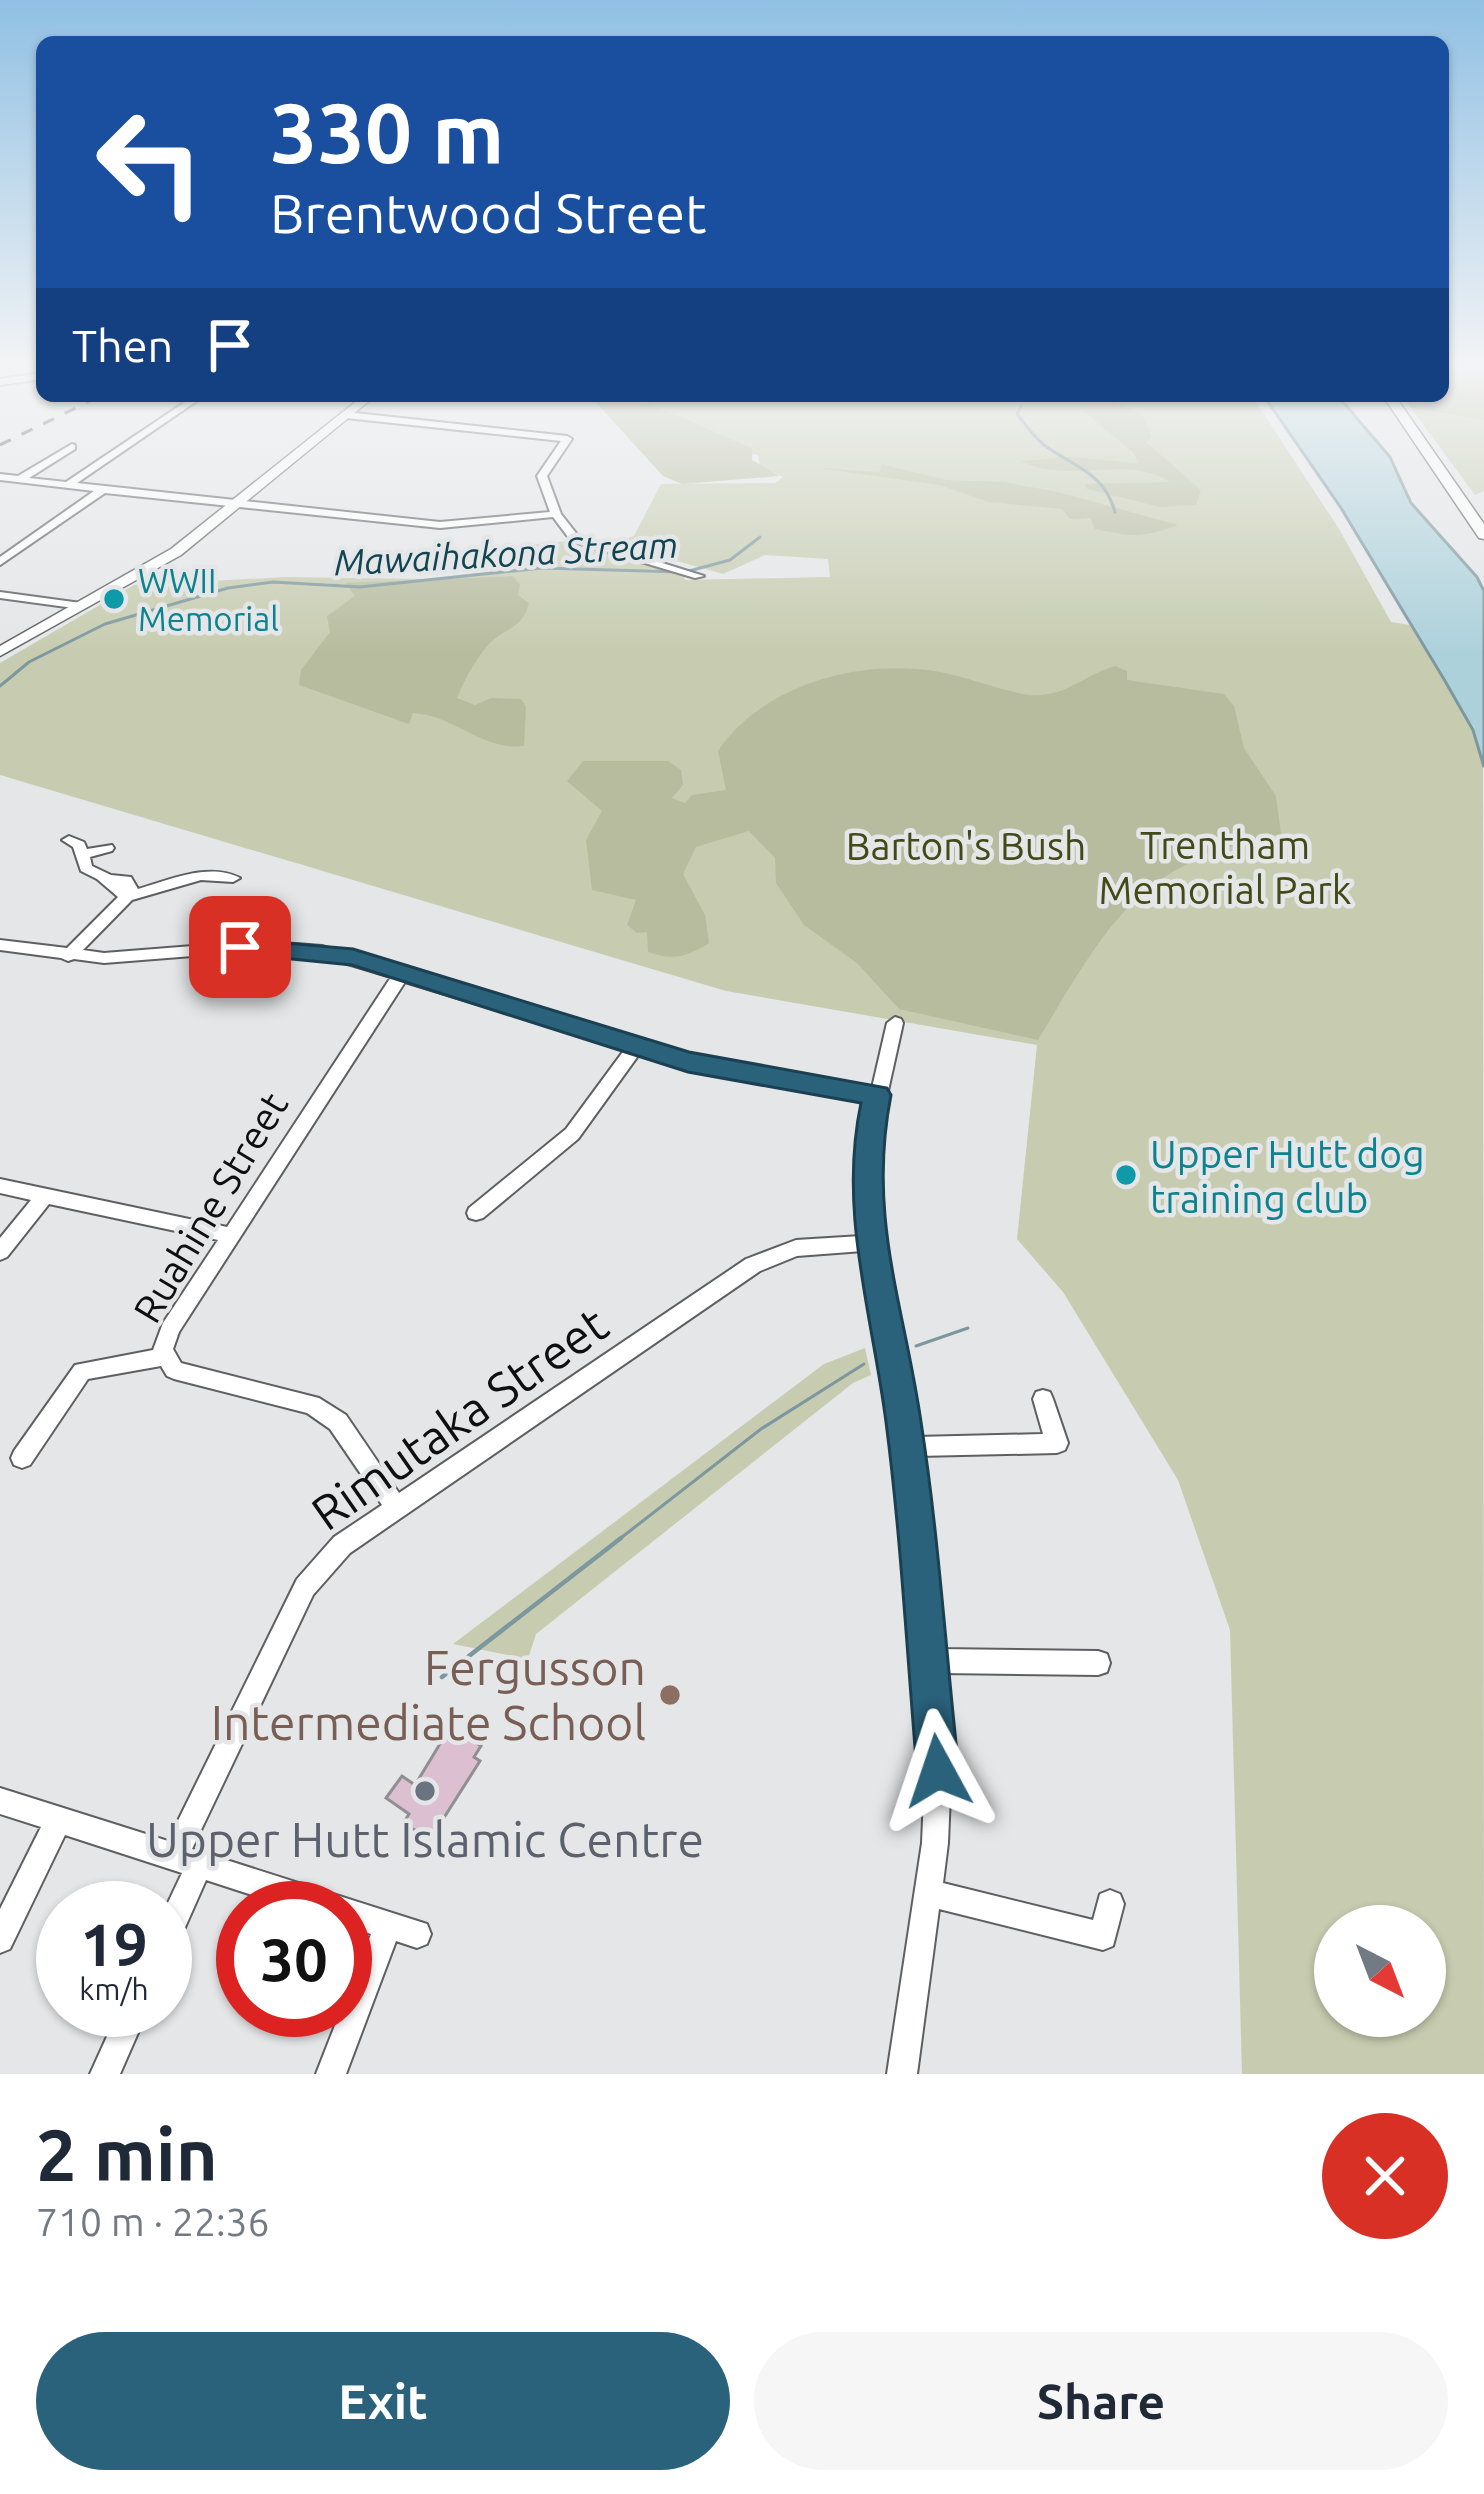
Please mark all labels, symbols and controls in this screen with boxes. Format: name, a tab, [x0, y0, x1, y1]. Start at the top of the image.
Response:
icon: left	[72, 84, 228, 240]
text: 330 m	[270, 85, 504, 179]
text: Brentwood Street	[270, 183, 706, 243]
icon: arrive	[197, 312, 263, 378]
text: Then	[72, 320, 173, 371]
water label: Mawaihakona Stream	[333, 524, 679, 582]
place label: WWII Memorial	[138, 562, 279, 637]
marker: WWII Memorial	[101, 586, 127, 612]
park label: Trentham Memorial Park	[1099, 823, 1351, 911]
park label: Barton's Bush	[846, 824, 1086, 867]
pin	[189, 896, 291, 998]
icon: arrive	[207, 914, 273, 980]
street label: Ruahine Street	[125, 1085, 295, 1329]
place label: Upper Hutt dog training club	[1150, 1132, 1425, 1220]
marker: Upper Hutt dog training club	[1113, 1162, 1139, 1188]
street label: Rimutaka Street	[301, 1296, 617, 1540]
place label: Fergusson Intermediate School	[211, 1640, 646, 1749]
marker: Fergusson Intermediate School	[657, 1682, 683, 1708]
position arrow	[875, 1708, 1001, 1834]
marker: Upper Hutt Islamic Centre	[412, 1778, 438, 1804]
place label: Upper Hutt Islamic Centre	[146, 1812, 704, 1866]
speed limit sign: 30	[216, 1881, 372, 2037]
north arrow	[1314, 1905, 1446, 2037]
map controls	[1314, 1905, 1446, 2037]
text: 19	[80, 1910, 148, 1977]
text: km/h	[79, 1972, 149, 2006]
button: close	[1322, 2113, 1448, 2239]
text: 2 min	[36, 2114, 218, 2195]
text: 710 m · 22:36	[36, 2200, 270, 2243]
button: Exit	[36, 2332, 730, 2470]
button: Share	[754, 2332, 1448, 2470]

